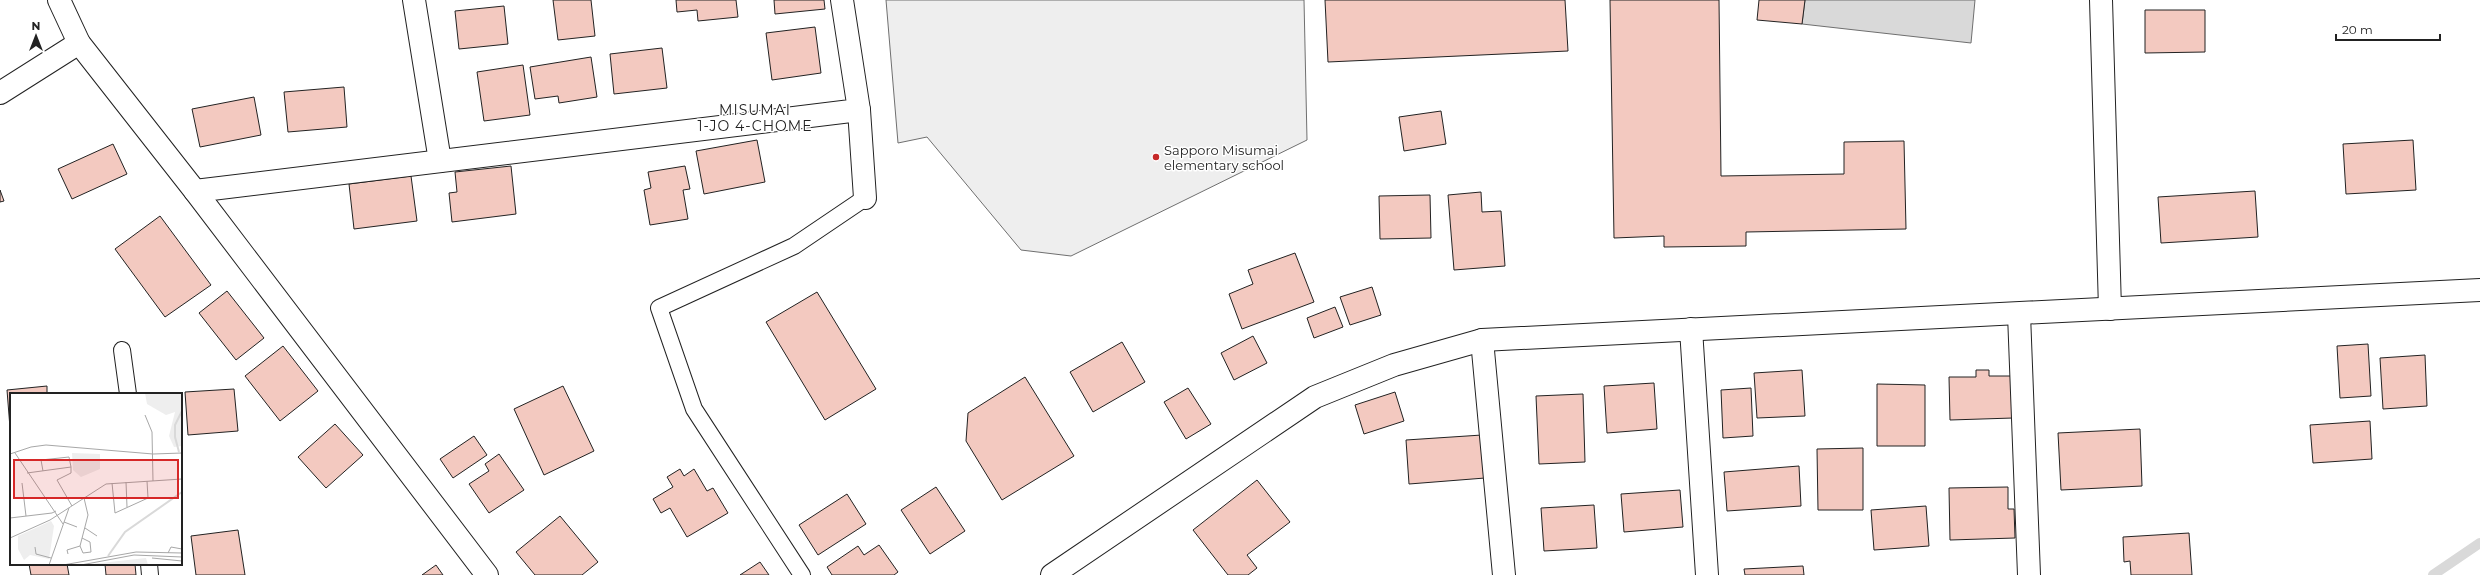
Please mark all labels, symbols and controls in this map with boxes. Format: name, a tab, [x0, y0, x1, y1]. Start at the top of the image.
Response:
north arrow	[16, 16, 56, 56]
scale bar	[2336, 16, 2440, 42]
text: N	[32, 19, 40, 33]
text: 20 m	[2342, 22, 2373, 37]
district label: MISUMAI 1-JO 4-CHOME	[697, 101, 813, 135]
place label: Sapporo Misumai elementary school	[1164, 142, 1284, 173]
marker: Sapporo Misumai elementary school	[1151, 152, 1161, 162]
inset map	[10, 393, 182, 565]

